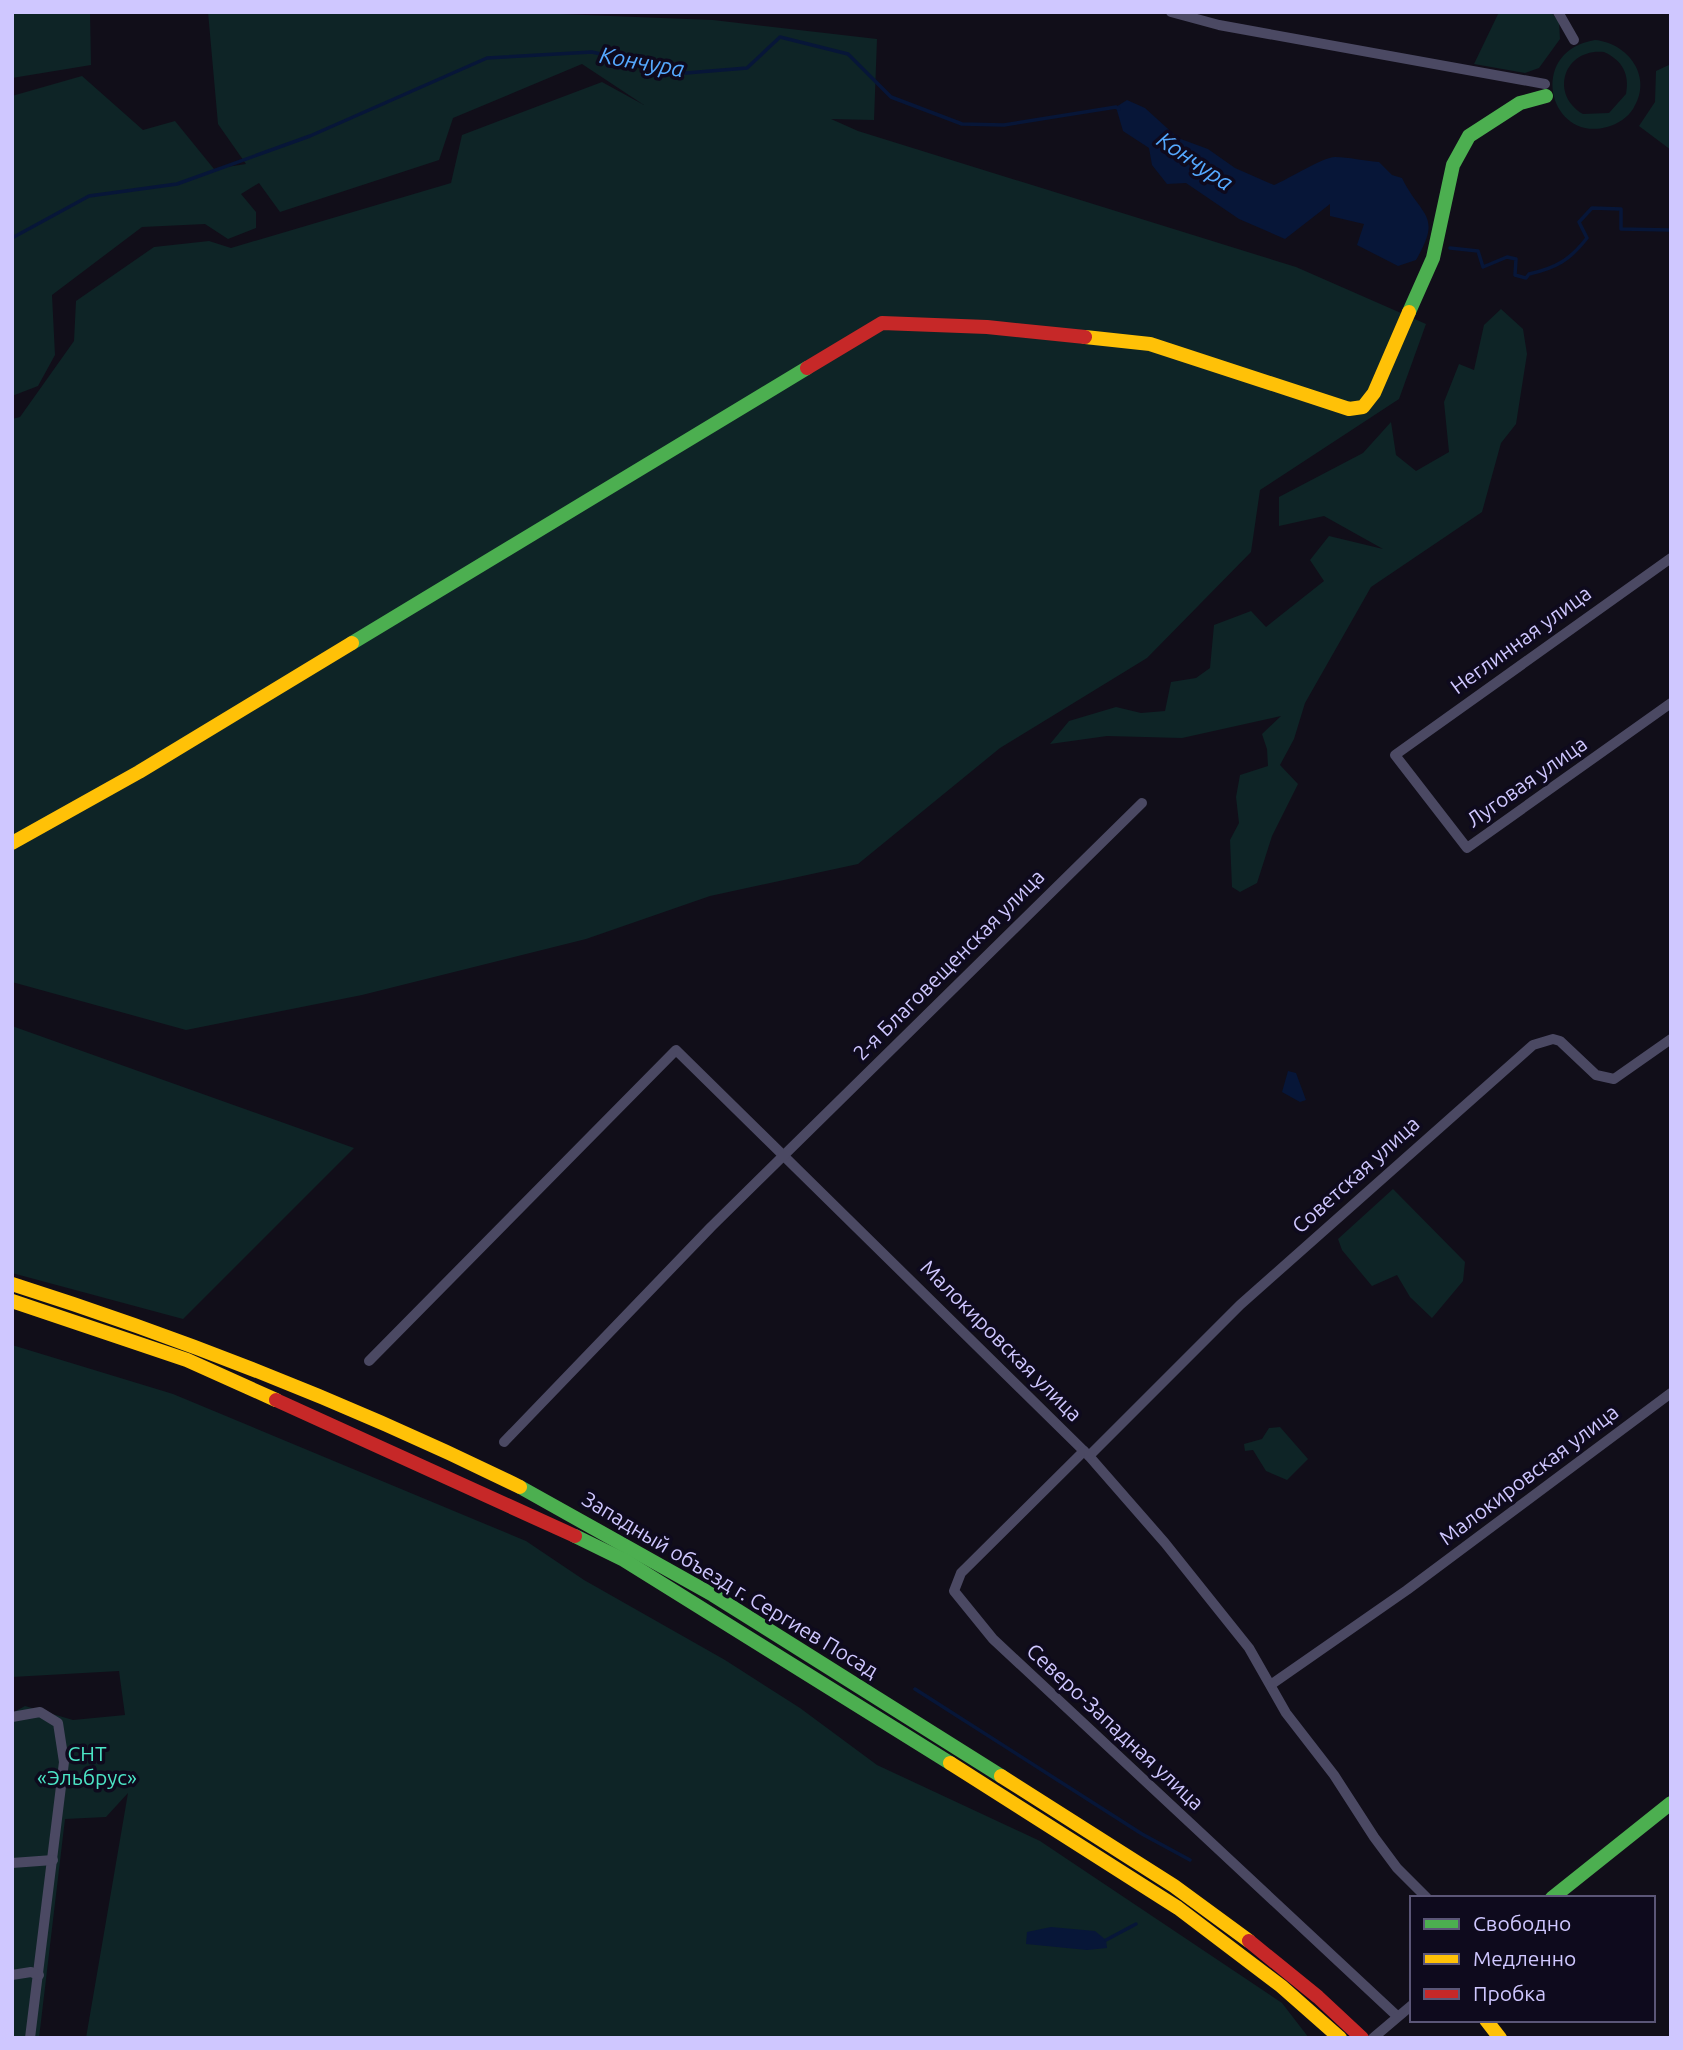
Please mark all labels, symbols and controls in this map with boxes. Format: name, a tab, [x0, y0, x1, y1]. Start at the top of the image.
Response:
water label: Кончура	[598, 42, 686, 81]
water label: Кончура	[1153, 126, 1238, 195]
street label: Неглинная улица	[1446, 580, 1595, 698]
street label: Луговая улица	[1462, 731, 1591, 832]
street label: 2-я Благовещенская улица	[848, 864, 1049, 1065]
street label: Советская улица	[1287, 1111, 1424, 1238]
street label: Малокировская улица	[916, 1255, 1087, 1426]
street label: Малокировская улица	[1434, 1399, 1623, 1549]
street label: Западный объезд г. Сергиев Посад	[578, 1486, 883, 1682]
street label: Северо-Западная улица	[1022, 1638, 1209, 1815]
park label: СНТ «Эльбрус»	[37, 1741, 137, 1789]
legend	[1410, 1896, 1655, 2022]
text: Свободно	[1473, 1911, 1571, 1935]
text: Медленно	[1473, 1946, 1576, 1970]
text: Пробка	[1473, 1981, 1546, 2005]

